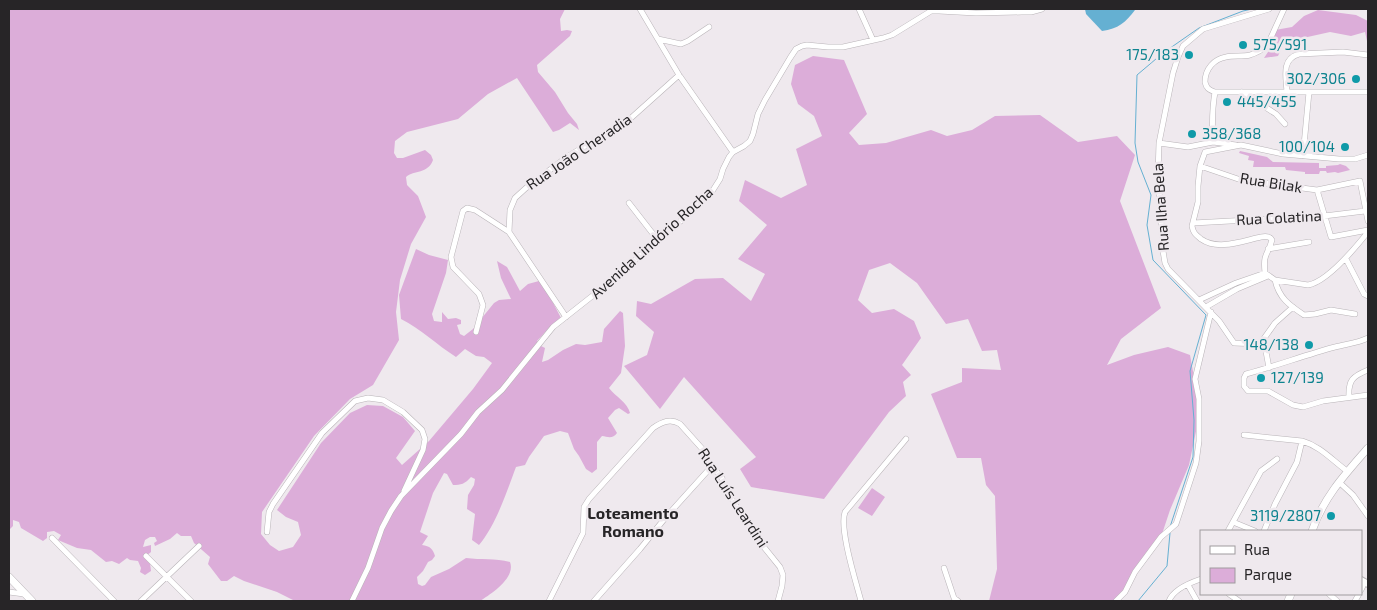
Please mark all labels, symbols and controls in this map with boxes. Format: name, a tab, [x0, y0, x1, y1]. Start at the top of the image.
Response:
place label: 575/591	[1253, 35, 1307, 53]
marker: 575/591	[1237, 39, 1249, 51]
place label: 175/183	[1126, 45, 1179, 63]
marker: 175/183	[1183, 49, 1195, 61]
place label: 302/306	[1286, 69, 1346, 87]
marker: 302/306	[1350, 73, 1362, 85]
place label: 445/455	[1237, 92, 1297, 110]
marker: 445/455	[1221, 96, 1233, 108]
street label: Rua João Cheradia	[522, 109, 634, 193]
place label: 358/368	[1202, 124, 1261, 142]
marker: 358/368	[1186, 128, 1198, 140]
place label: 100/104	[1279, 137, 1335, 155]
marker: 100/104	[1339, 141, 1351, 153]
street label: Rua Ilha Bela	[1148, 162, 1172, 252]
street label: Rua Bilak	[1239, 168, 1304, 196]
street label: Avenida Lindório Rocha	[586, 183, 716, 302]
street label: Rua Colatina	[1236, 206, 1322, 228]
place label: 148/138	[1244, 335, 1299, 353]
marker: 148/138	[1303, 339, 1315, 351]
place label: 127/139	[1271, 368, 1324, 386]
marker: 127/139	[1255, 372, 1267, 384]
street label: Rua Luís Leardini	[695, 444, 773, 551]
district label: Loteamento Romano	[587, 503, 679, 540]
place label: 3119/2807	[1250, 506, 1321, 524]
marker: 3119/2807	[1325, 510, 1337, 522]
legend	[1200, 530, 1362, 595]
text: Rua	[1244, 540, 1270, 558]
text: Parque	[1244, 565, 1292, 583]

